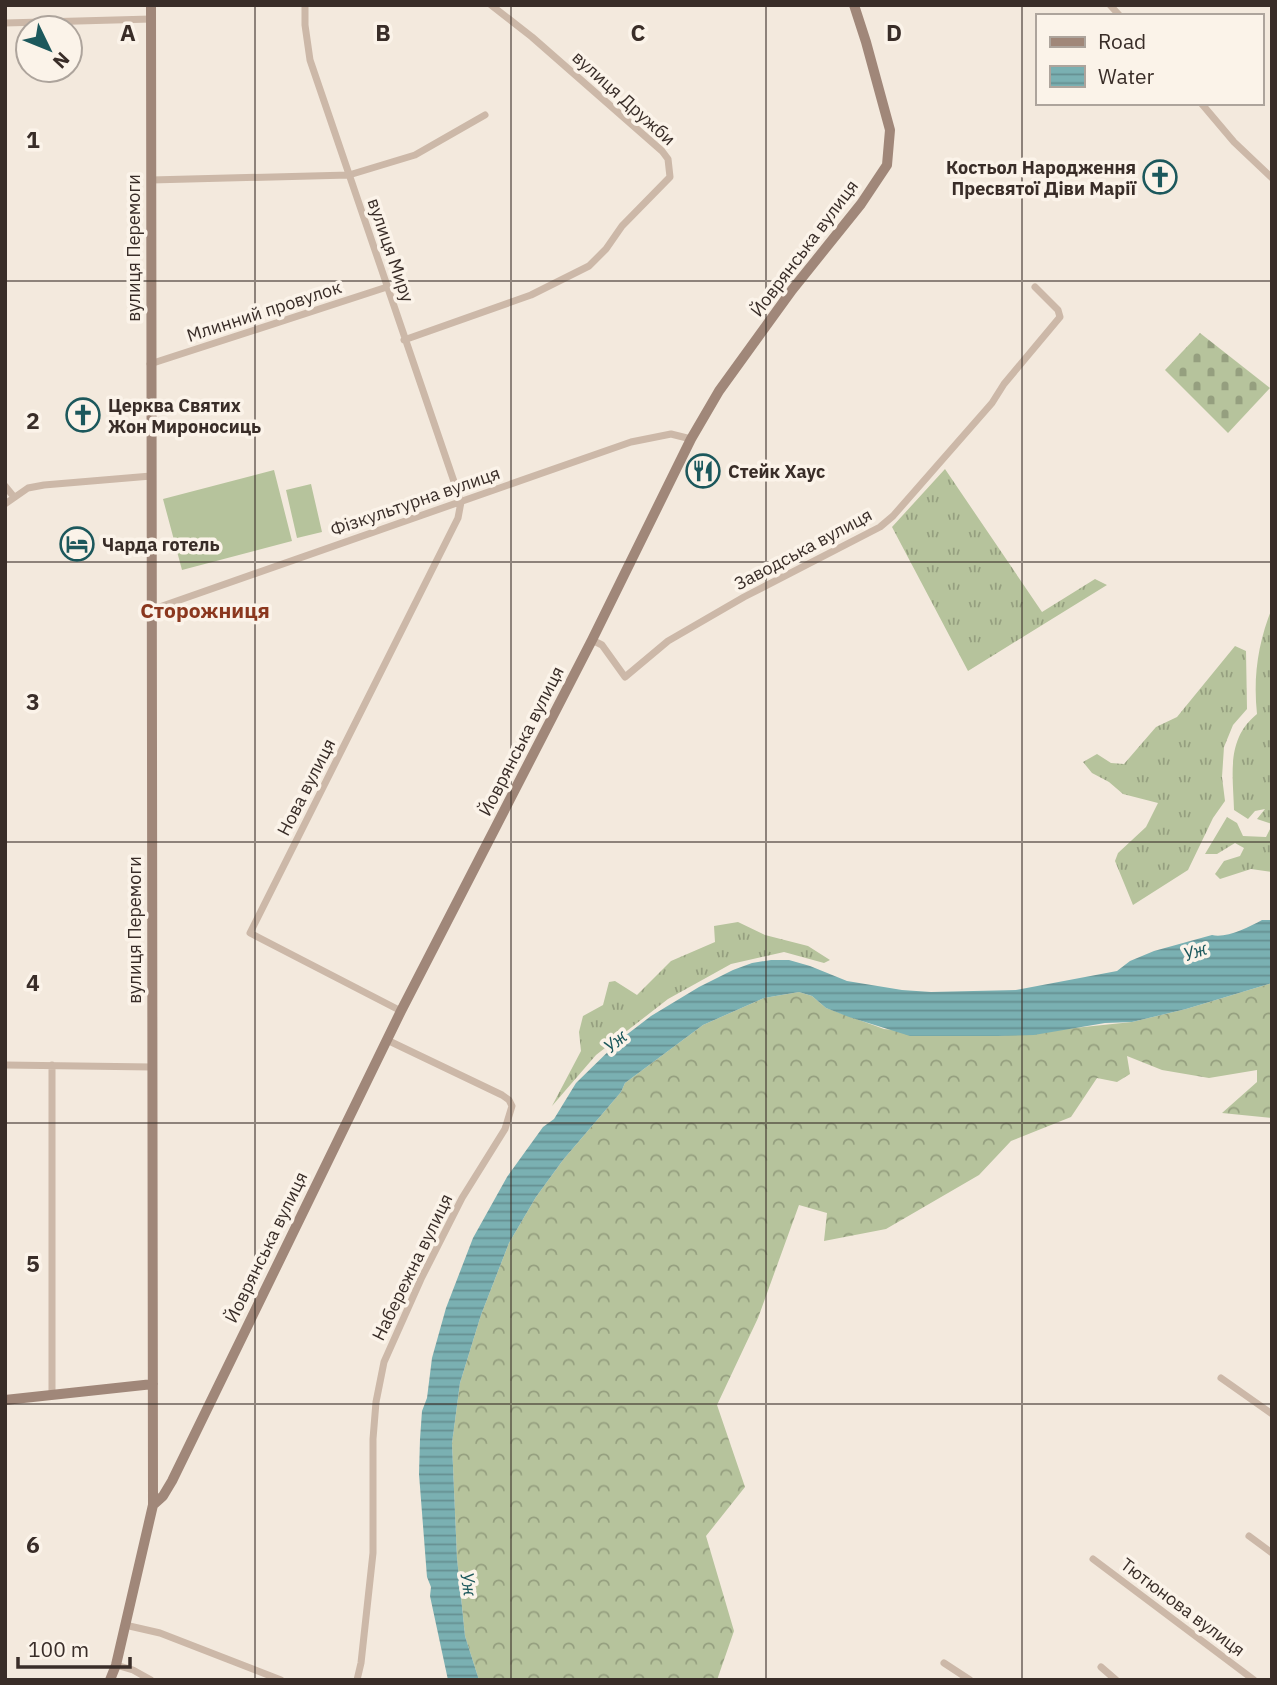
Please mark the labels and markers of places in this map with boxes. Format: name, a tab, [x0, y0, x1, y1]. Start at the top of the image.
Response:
place label: Костьол Народження Пресвятої Діви Марії	[946, 156, 1137, 200]
church icon: Костьол Народження Пресвятої Діви Марії	[1141, 158, 1179, 196]
place label: Церква Святих Жон Мироносиць	[108, 394, 261, 438]
church icon: Церква Святих Жон Мироносиць	[64, 396, 102, 434]
restaurant icon: Стейк Хаус	[684, 452, 722, 490]
place label: Стейк Хаус	[728, 460, 825, 483]
hotel icon: Чарда готель	[58, 525, 96, 563]
place label: Чарда готель	[102, 533, 220, 556]

